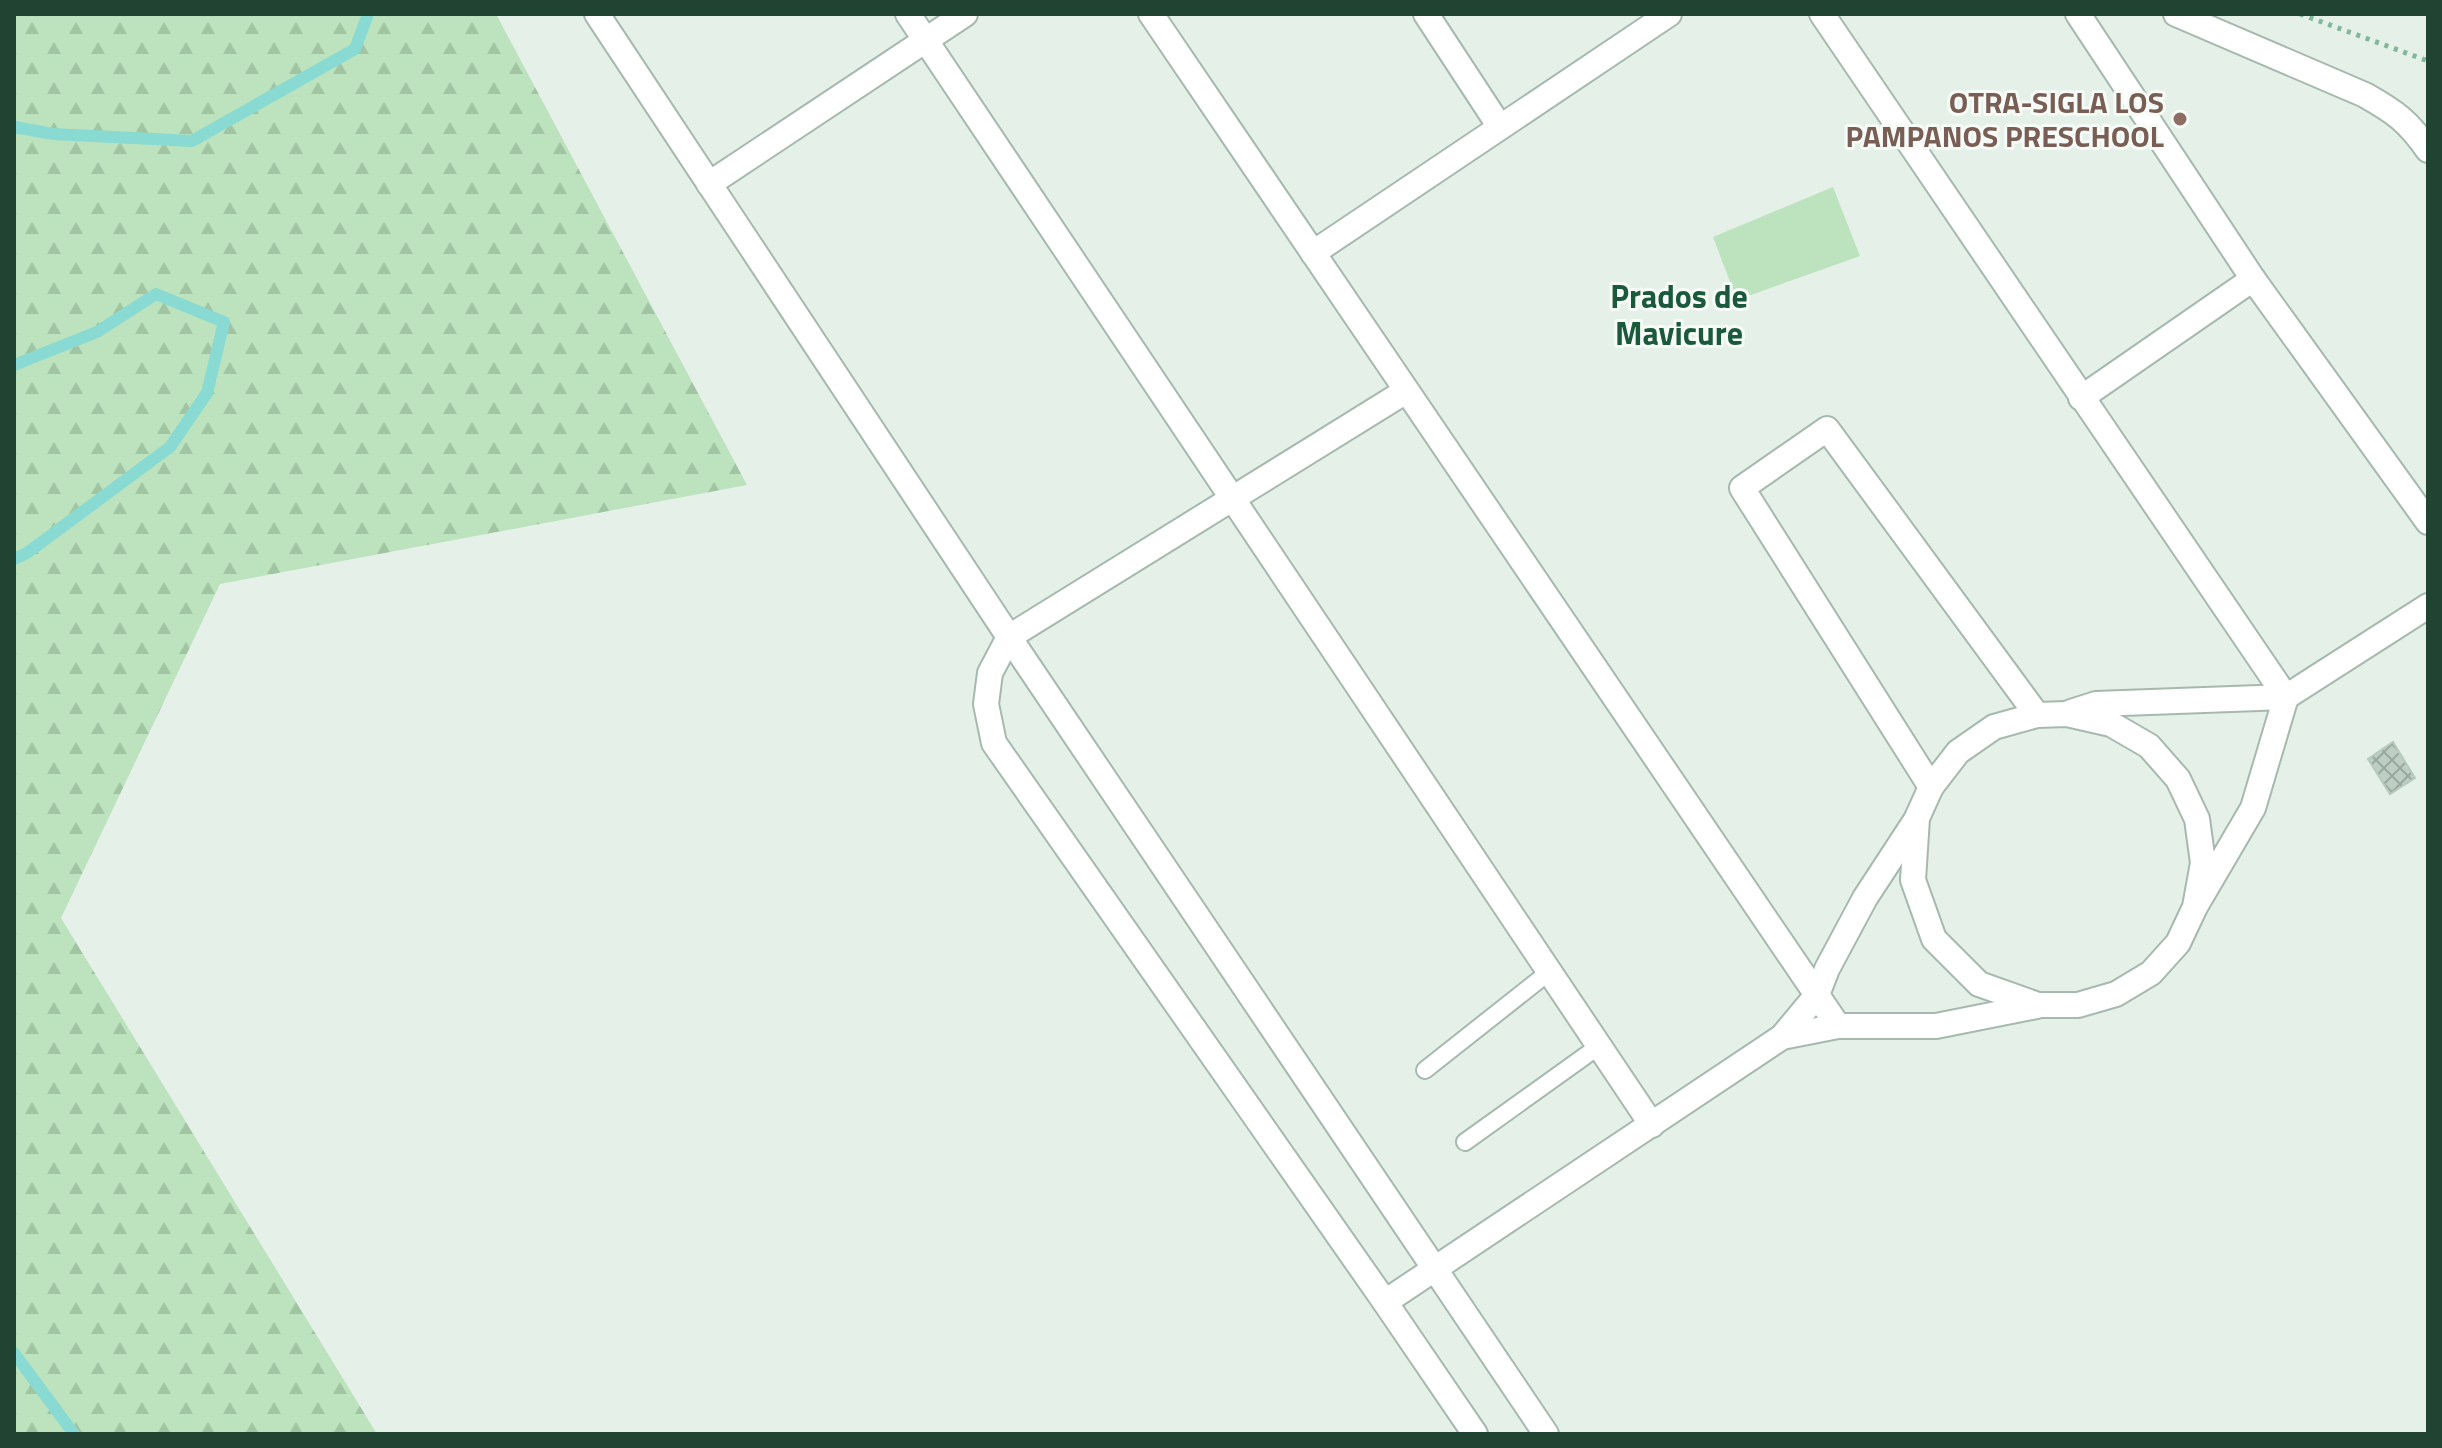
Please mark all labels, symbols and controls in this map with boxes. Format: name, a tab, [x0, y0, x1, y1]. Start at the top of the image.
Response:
place label: OTRA-SIGLA LOS PAMPANOS PRESCHOOL	[1846, 79, 2164, 159]
marker: OTRA-SIGLA LOS PAMPANOS PRESCHOOL	[2171, 110, 2189, 128]
district label: Prados de Mavicure	[1610, 272, 1748, 357]

